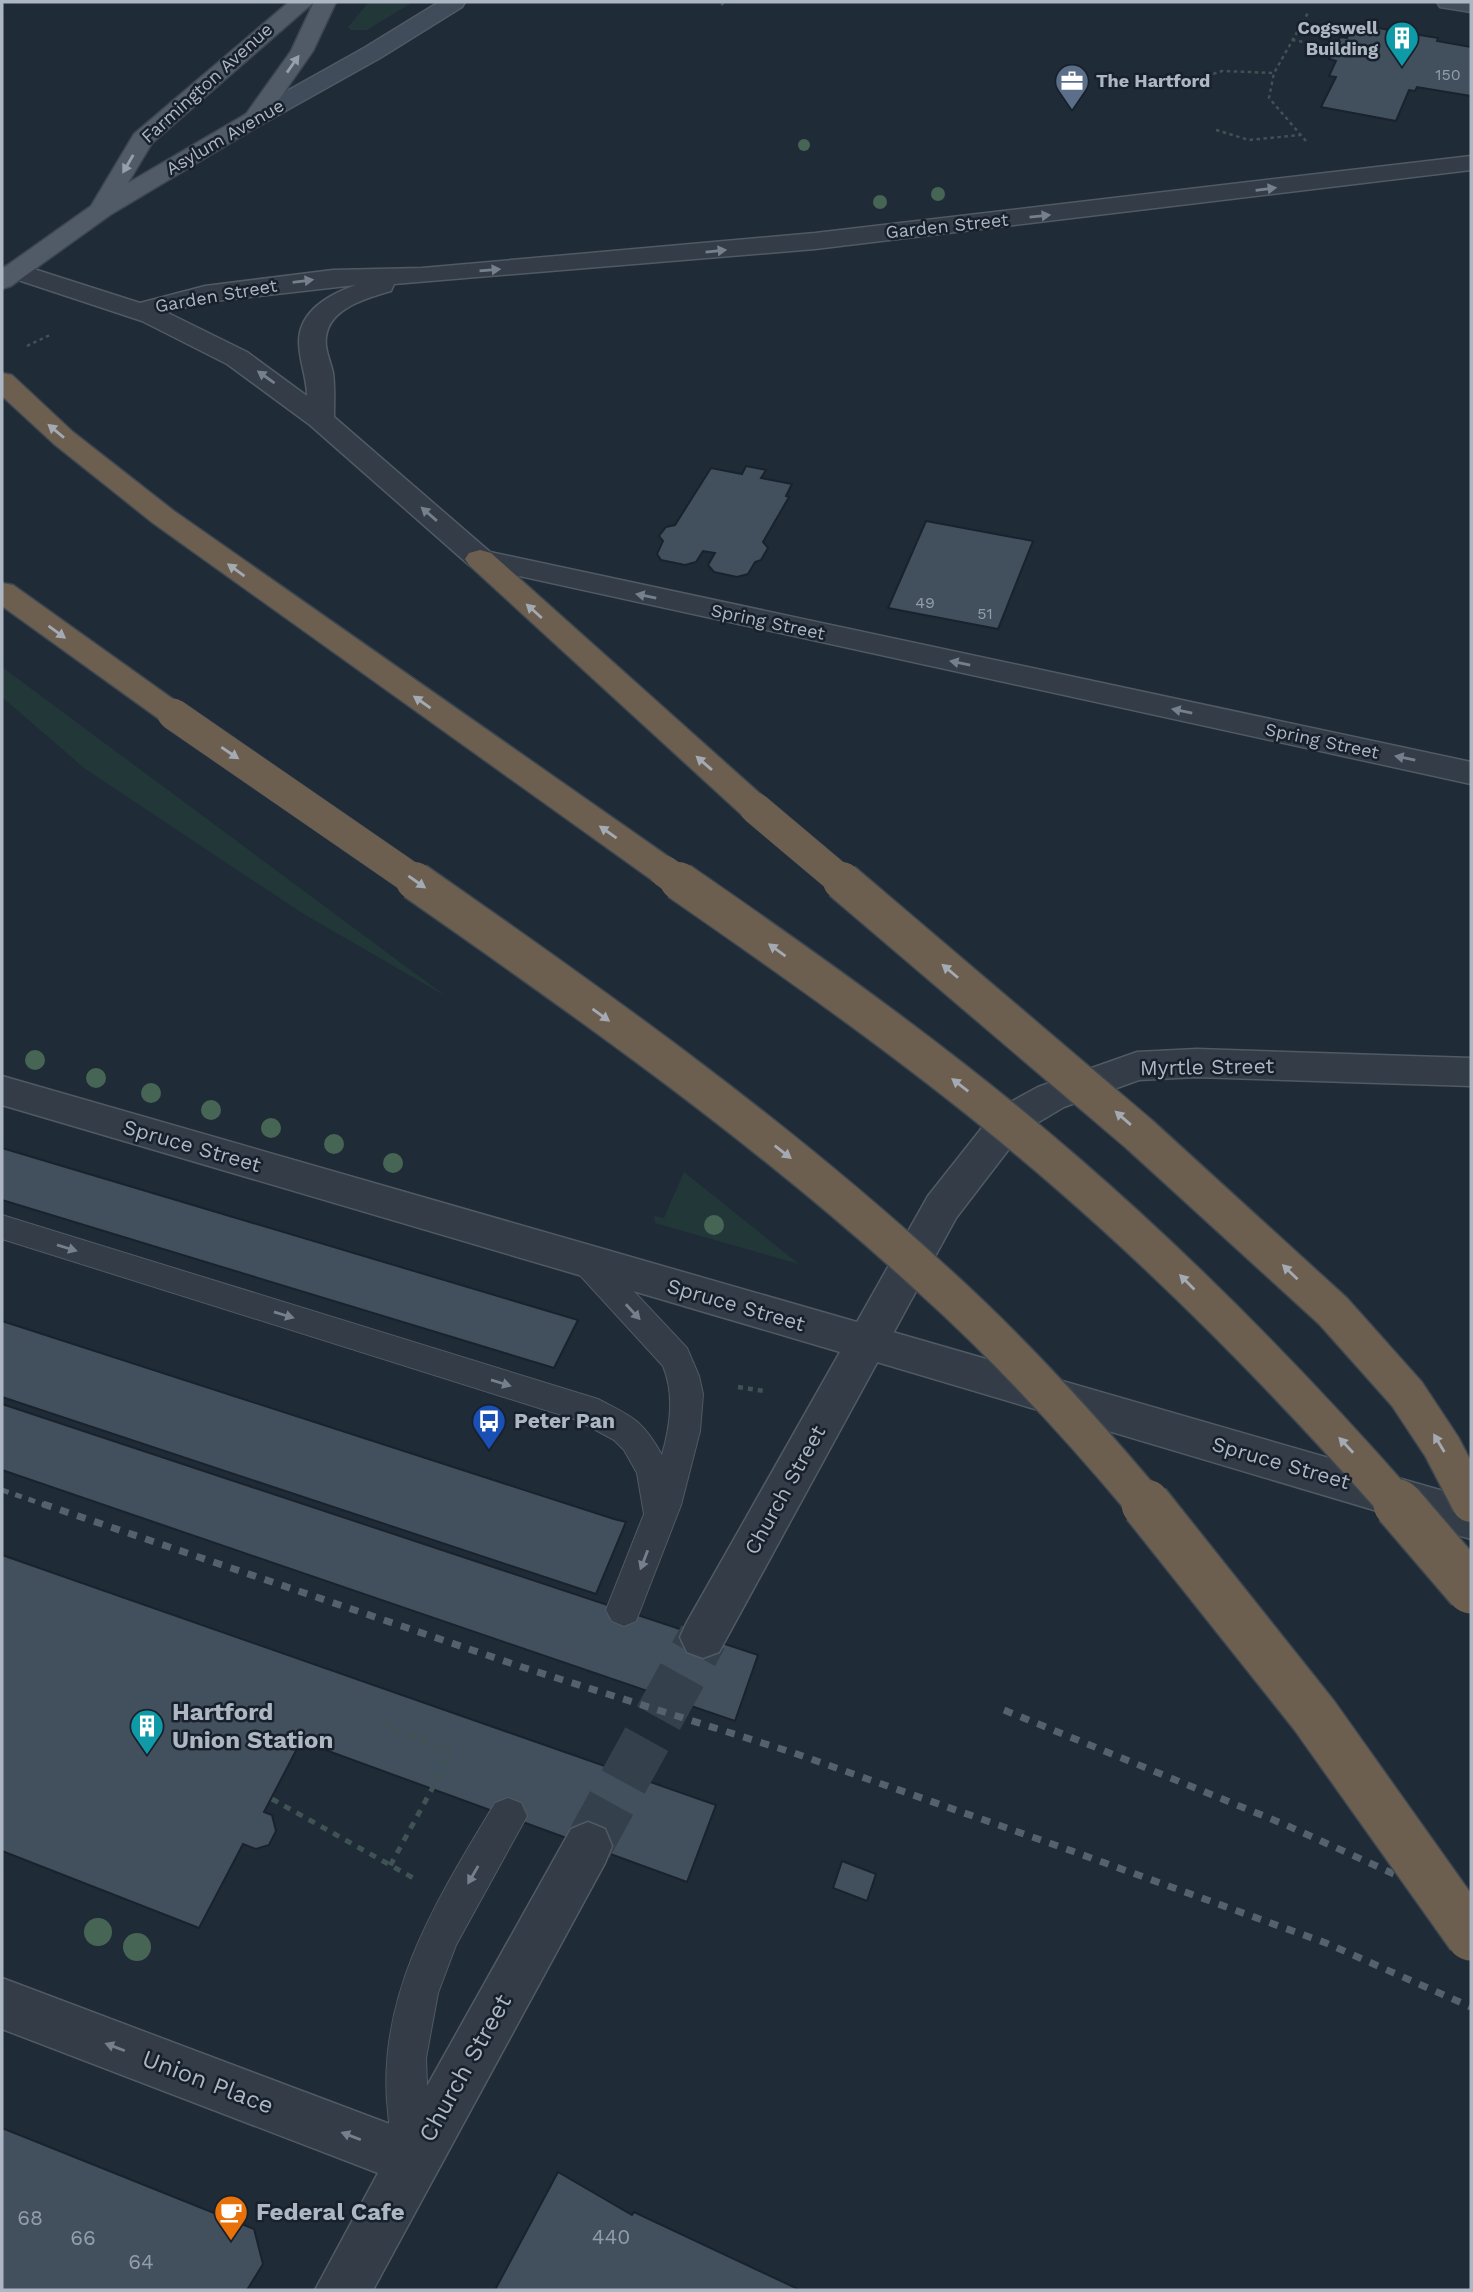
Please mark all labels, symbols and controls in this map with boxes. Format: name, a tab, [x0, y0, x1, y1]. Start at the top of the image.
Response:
place label: Cogswell Building	[1297, 17, 1379, 59]
street label: Farmington Avenue	[137, 18, 276, 147]
building icon: Cogswell Building	[1383, 19, 1421, 68]
one-way arrow	[286, 55, 300, 73]
office icon: The Hartford	[1053, 62, 1091, 111]
house number: 150	[1435, 65, 1461, 84]
place label: The Hartford	[1096, 70, 1210, 91]
street label: Asylum Avenue	[162, 94, 288, 179]
one-way arrow	[122, 154, 134, 173]
one-way arrow	[1255, 183, 1277, 194]
street label: Garden Street	[884, 209, 1010, 242]
one-way arrow	[1029, 210, 1051, 221]
one-way arrow	[705, 245, 727, 256]
one-way arrow	[479, 264, 501, 275]
street label: Garden Street	[153, 274, 279, 317]
one-way arrow	[292, 276, 314, 287]
one-way arrow	[257, 370, 275, 384]
one-way arrow	[47, 423, 65, 439]
one-way arrow	[420, 507, 437, 522]
one-way arrow	[227, 563, 245, 577]
one-way arrow	[635, 590, 657, 601]
house number: 49	[915, 593, 935, 612]
street label: Spring Street	[709, 599, 827, 644]
one-way arrow	[525, 603, 543, 619]
house number: 51	[977, 604, 993, 623]
one-way arrow	[48, 625, 66, 639]
one-way arrow	[949, 657, 971, 668]
one-way arrow	[413, 695, 431, 709]
one-way arrow	[1171, 705, 1193, 716]
street label: Spring Street	[1263, 718, 1381, 763]
one-way arrow	[220, 746, 239, 759]
one-way arrow	[1394, 753, 1416, 764]
one-way arrow	[695, 755, 712, 771]
one-way arrow	[599, 825, 617, 839]
one-way arrow	[408, 875, 426, 889]
one-way arrow	[768, 943, 786, 957]
one-way arrow	[941, 963, 959, 978]
one-way arrow	[592, 1007, 610, 1022]
street label: Myrtle Street	[1140, 1053, 1275, 1080]
one-way arrow	[951, 1078, 969, 1092]
one-way arrow	[1114, 1111, 1131, 1127]
street label: Spruce Street	[120, 1114, 264, 1177]
one-way arrow	[773, 1145, 791, 1160]
one-way arrow	[57, 1243, 78, 1253]
one-way arrow	[1282, 1265, 1299, 1281]
street label: Spruce Street	[664, 1273, 808, 1336]
one-way arrow	[1179, 1275, 1196, 1291]
one-way arrow	[625, 1303, 642, 1320]
one-way arrow	[274, 1311, 295, 1321]
one-way arrow	[491, 1378, 512, 1389]
bus stop icon: Peter Pan	[470, 1402, 508, 1451]
place label: Peter Pan	[514, 1408, 615, 1433]
street label: Church Street	[739, 1421, 830, 1559]
street label: Spruce Street	[1209, 1431, 1353, 1494]
one-way arrow	[1433, 1434, 1445, 1453]
one-way arrow	[1338, 1437, 1354, 1454]
one-way arrow	[639, 1550, 650, 1571]
place label: Hartford Union Station	[172, 1698, 333, 1754]
building icon: Hartford Union Station	[128, 1707, 166, 1756]
one-way arrow	[467, 1866, 480, 1885]
street label: Church Street	[413, 1989, 517, 2147]
one-way arrow	[105, 2041, 126, 2052]
street label: Union Place	[138, 2044, 278, 2120]
one-way arrow	[340, 2130, 361, 2141]
cafe icon: Federal Cafe	[212, 2193, 250, 2242]
place label: Federal Cafe	[256, 2198, 405, 2226]
house number: 68	[17, 2205, 43, 2230]
house number: 440	[592, 2224, 630, 2249]
house number: 66	[70, 2225, 96, 2250]
house number: 64	[128, 2249, 154, 2274]

